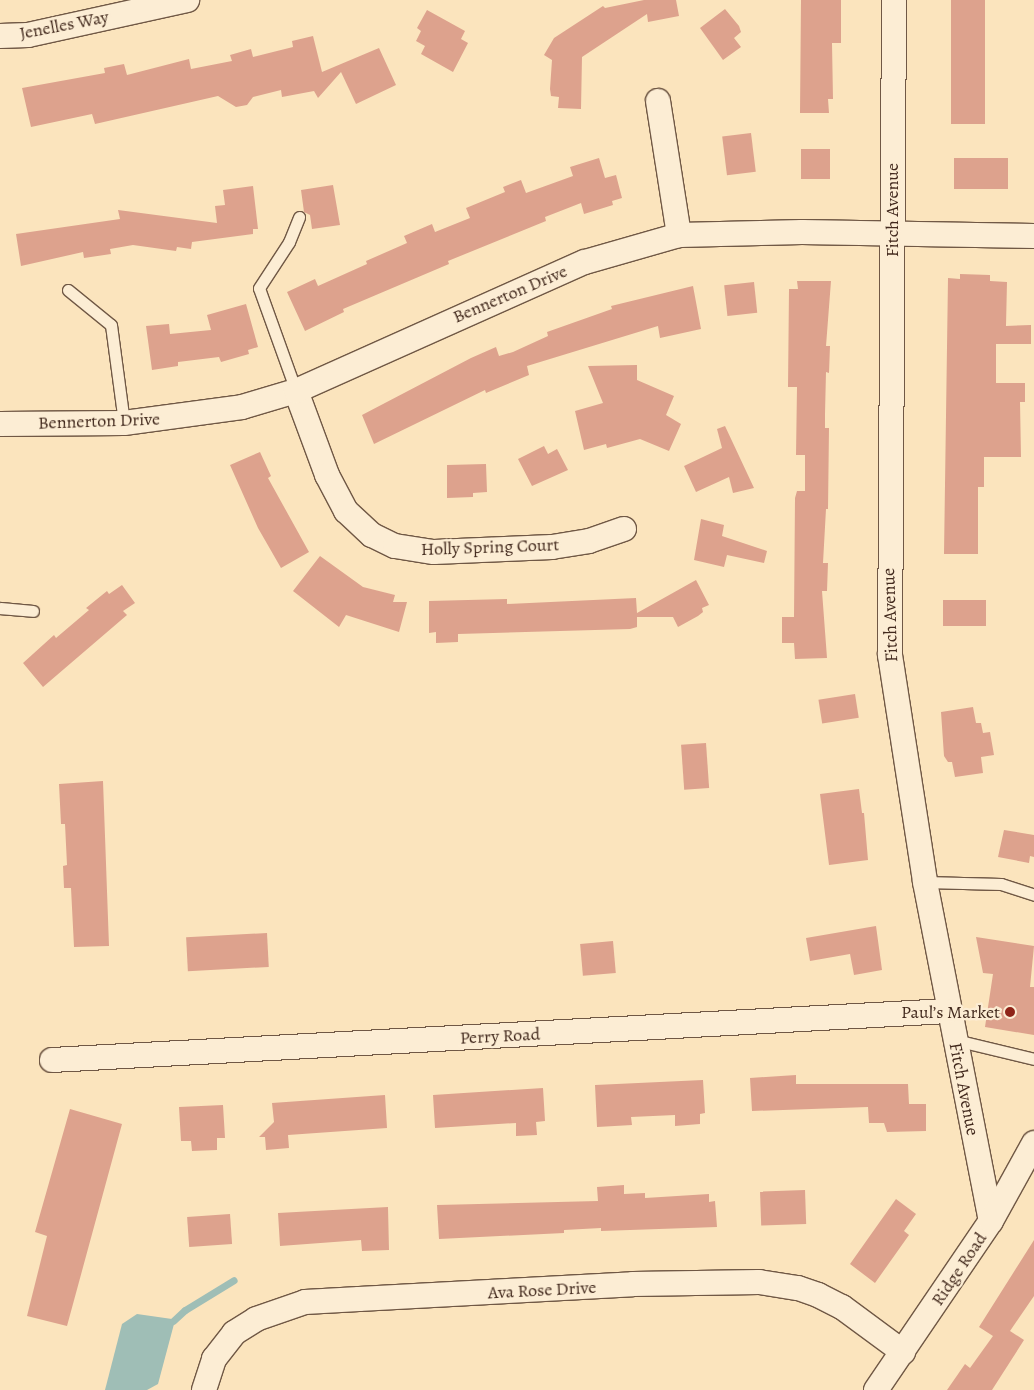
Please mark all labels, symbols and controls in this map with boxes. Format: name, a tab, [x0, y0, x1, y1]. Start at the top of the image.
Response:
street label: Jenelles Way	[18, 6, 110, 44]
street label: Fitch Avenue	[881, 163, 903, 257]
street label: Bennerton Drive	[450, 260, 570, 328]
street label: Bennerton Drive	[38, 408, 160, 434]
street label: Holly Spring Court	[420, 534, 560, 560]
street label: Fitch Avenue	[878, 568, 902, 662]
place label: Paul’s Market	[901, 1001, 1000, 1023]
marker: Paul’s Market	[1004, 1006, 1016, 1018]
street label: Perry Road	[459, 1023, 541, 1049]
street label: Fitch Avenue	[944, 1041, 984, 1137]
street label: Ridge Road	[927, 1228, 991, 1310]
street label: Ava Rose Drive	[487, 1276, 597, 1304]

